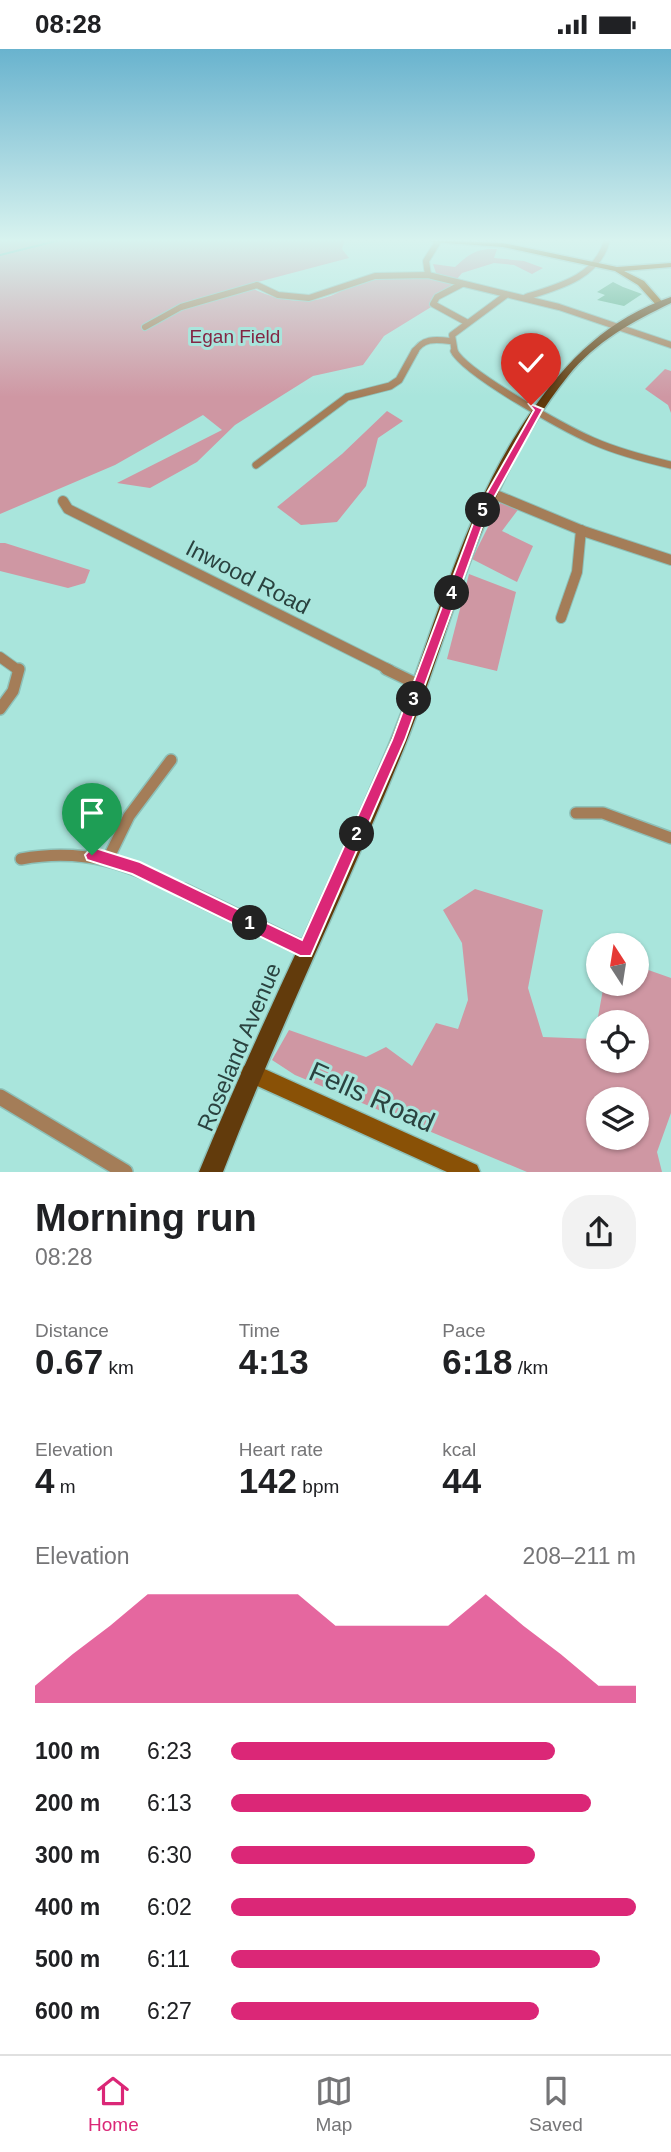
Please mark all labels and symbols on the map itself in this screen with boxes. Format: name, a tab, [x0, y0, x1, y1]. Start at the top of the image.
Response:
park label: Egan Field	[190, 326, 280, 347]
pin	[501, 333, 561, 405]
pin: 5	[466, 493, 500, 527]
street label: Inwood Road	[182, 535, 314, 619]
pin: 4	[434, 575, 470, 611]
pin: 3	[396, 681, 432, 717]
pin	[62, 783, 122, 855]
pin: 2	[340, 817, 374, 851]
pin: 1	[232, 905, 268, 941]
north arrow	[586, 933, 649, 996]
street label: Roseland Avenue	[192, 959, 286, 1135]
street label: Fells Road	[305, 1056, 439, 1138]

